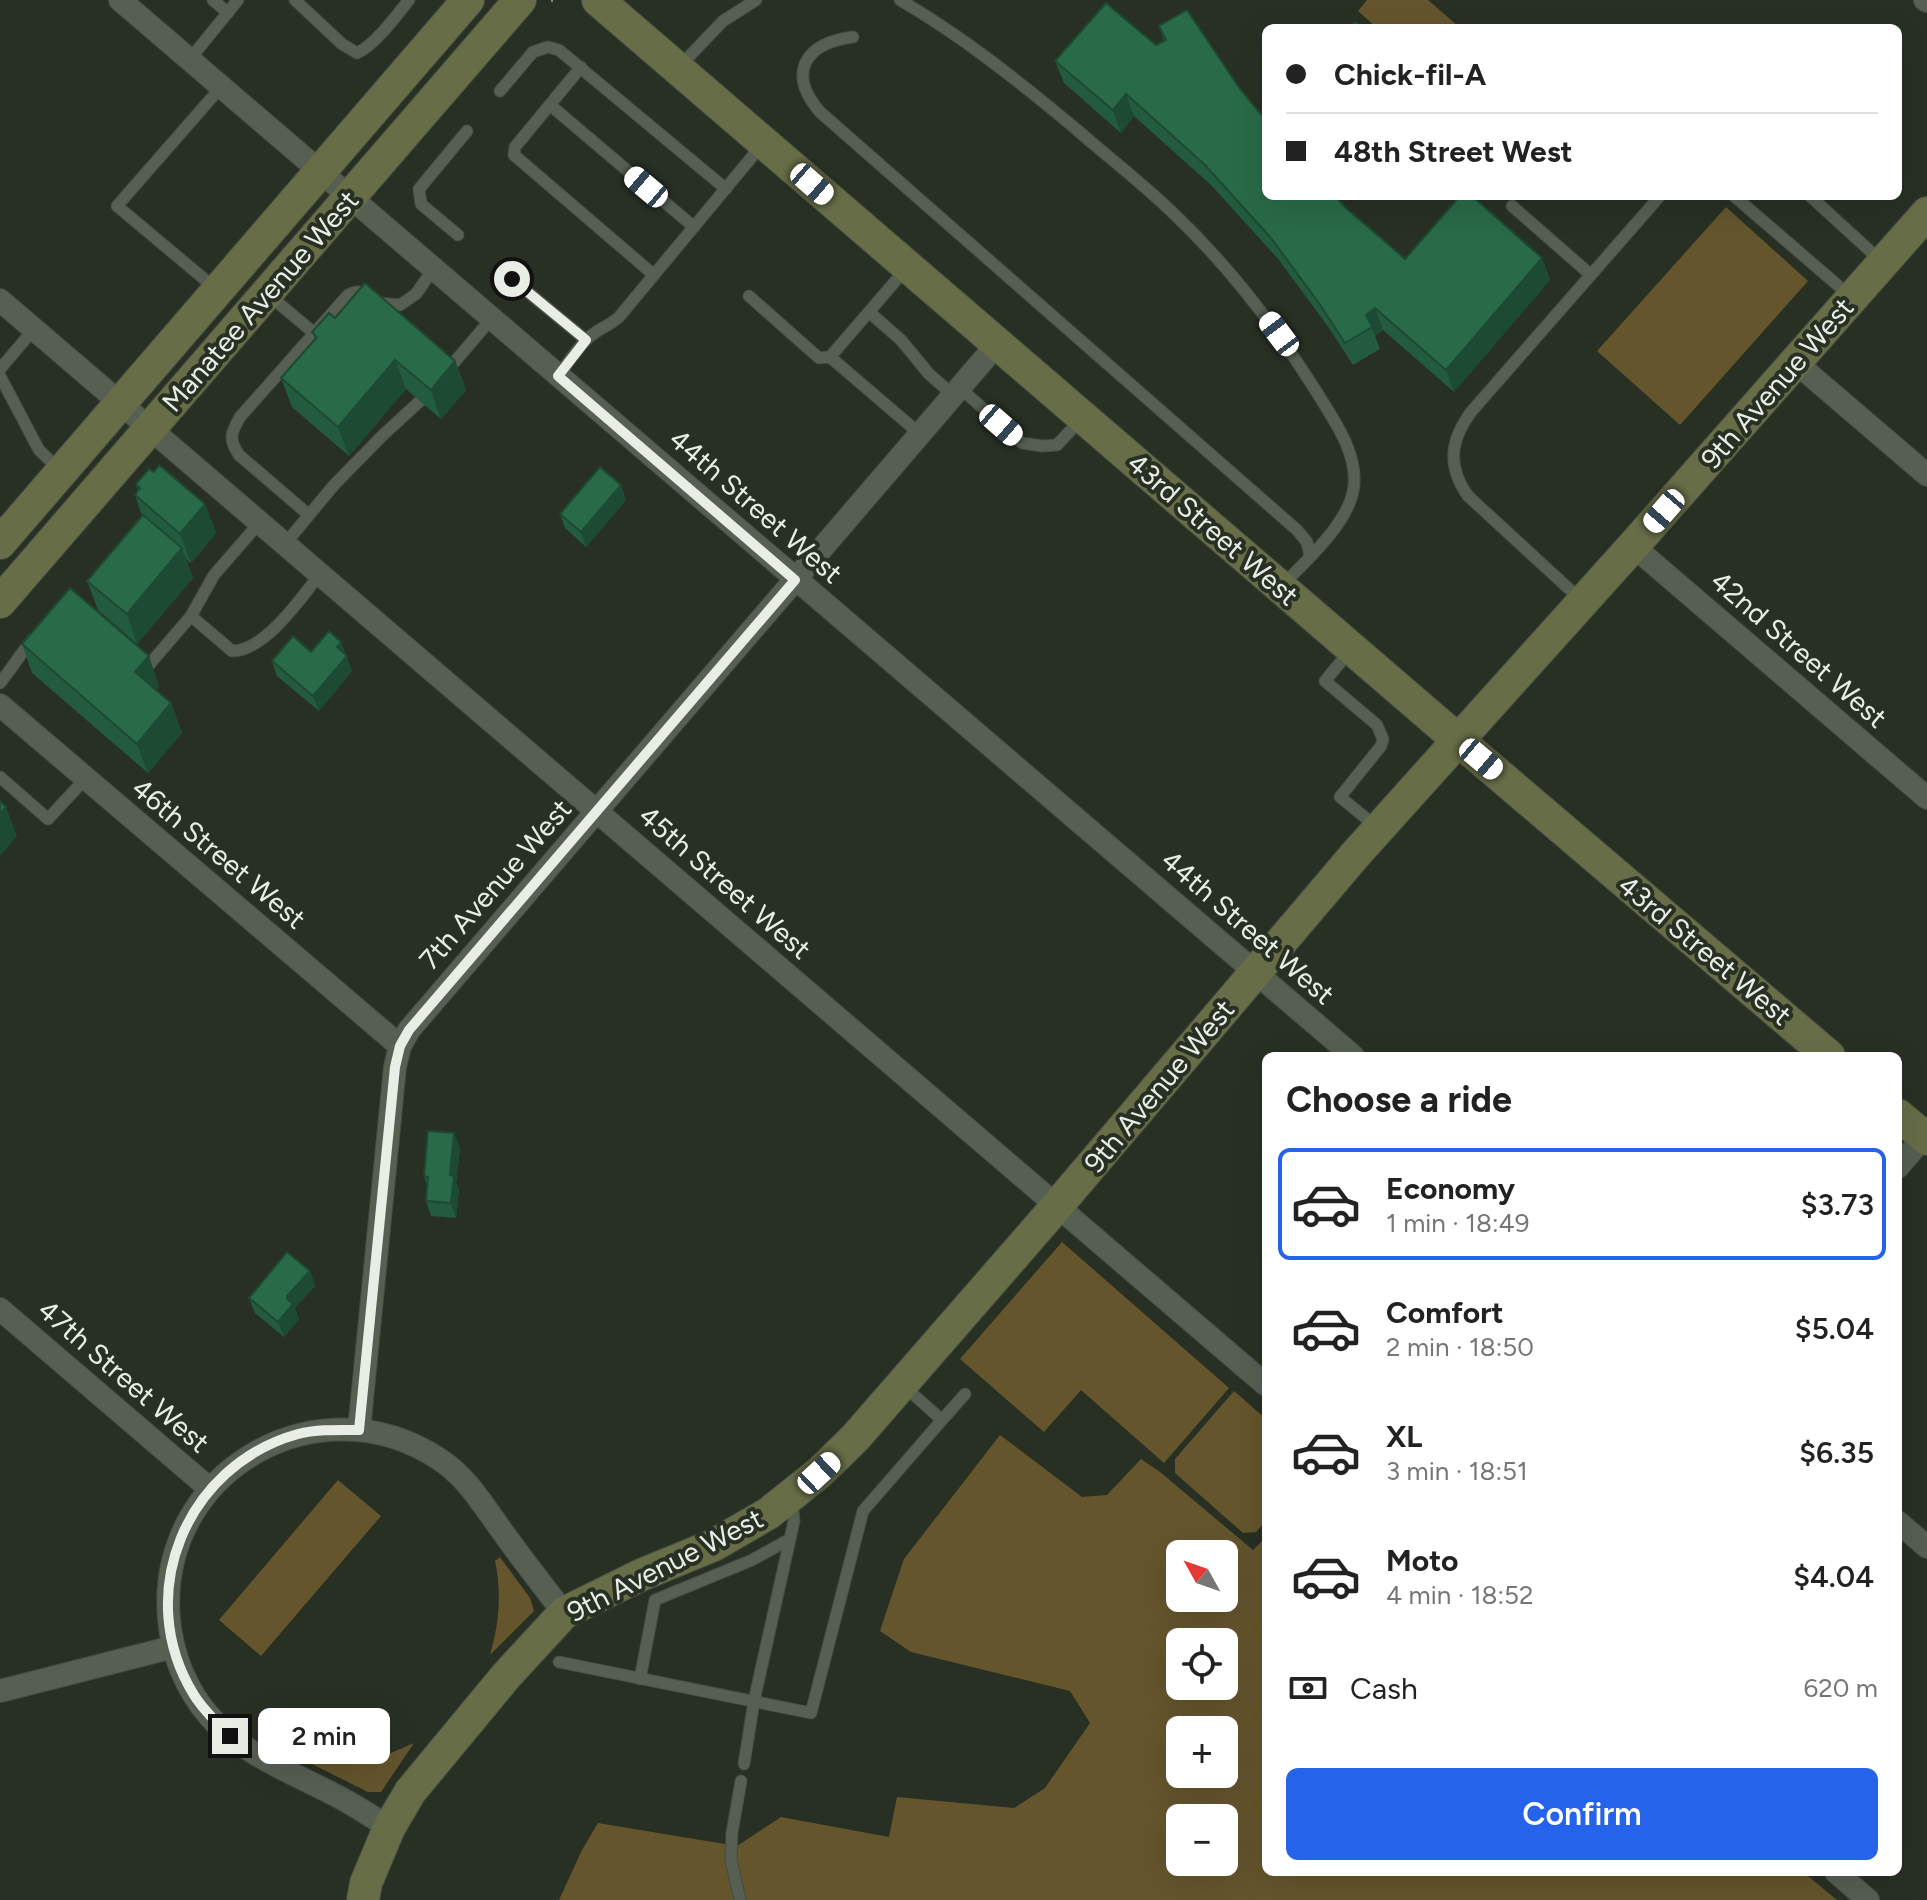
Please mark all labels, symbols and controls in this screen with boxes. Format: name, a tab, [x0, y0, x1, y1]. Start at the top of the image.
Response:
text: Chick-fil-A	[1334, 56, 1486, 93]
text: 48th Street West	[1334, 133, 1573, 170]
car	[786, 159, 838, 209]
car	[620, 162, 672, 212]
street label: Manatee Avenue West	[155, 183, 365, 419]
route start	[494, 261, 530, 297]
street label: 9th Avenue West	[1694, 291, 1860, 475]
car	[1255, 308, 1303, 360]
car	[975, 400, 1027, 450]
street label: 44th Street West	[663, 422, 849, 590]
street label: 43rd Street West	[1121, 446, 1305, 612]
car	[1639, 485, 1689, 537]
street label: 42nd Street West	[1704, 563, 1894, 735]
car	[1455, 734, 1507, 784]
street label: 46th Street West	[125, 770, 313, 936]
street label: 7th Avenue West	[412, 792, 578, 976]
street label: 45th Street West	[632, 798, 818, 966]
street label: 44th Street West	[1155, 843, 1341, 1011]
street label: 43rd Street West	[1612, 868, 1798, 1032]
street label: 9th Avenue West	[1077, 993, 1241, 1179]
text: Choose a ride	[1286, 1078, 1512, 1121]
icon: car	[1290, 1168, 1362, 1240]
text: Economy	[1386, 1170, 1515, 1207]
text: $3.73	[1801, 1186, 1874, 1223]
text: 1 min · 18:49	[1386, 1207, 1529, 1239]
street label: 47th Street West	[32, 1292, 216, 1460]
icon: car	[1290, 1292, 1362, 1364]
text: Comfort	[1386, 1294, 1504, 1331]
text: $5.04	[1795, 1310, 1874, 1347]
text: 2 min · 18:50	[1386, 1331, 1534, 1363]
icon: car	[1290, 1416, 1362, 1488]
text: XL	[1386, 1418, 1422, 1455]
text: $6.35	[1799, 1434, 1874, 1471]
car	[793, 1448, 845, 1498]
text: 3 min · 18:51	[1386, 1455, 1528, 1487]
street label: 9th Avenue West	[561, 1501, 769, 1629]
north arrow	[1166, 1540, 1238, 1612]
map controls	[1166, 1540, 1238, 1876]
icon: car	[1290, 1540, 1362, 1612]
text: Moto	[1386, 1542, 1458, 1579]
text: $4.04	[1793, 1558, 1874, 1595]
text: 4 min · 18:52	[1386, 1579, 1533, 1611]
button: locate	[1166, 1628, 1238, 1700]
icon: cash	[1286, 1666, 1330, 1710]
text: Cash	[1350, 1670, 1418, 1707]
text: 620 m	[1804, 1672, 1878, 1704]
callout: 2 min	[258, 1708, 390, 1764]
button: +	[1166, 1716, 1238, 1788]
route end	[212, 1718, 248, 1754]
text: 2 min	[292, 1720, 356, 1752]
button: Confirm	[1286, 1768, 1878, 1860]
button: −	[1166, 1804, 1238, 1876]

